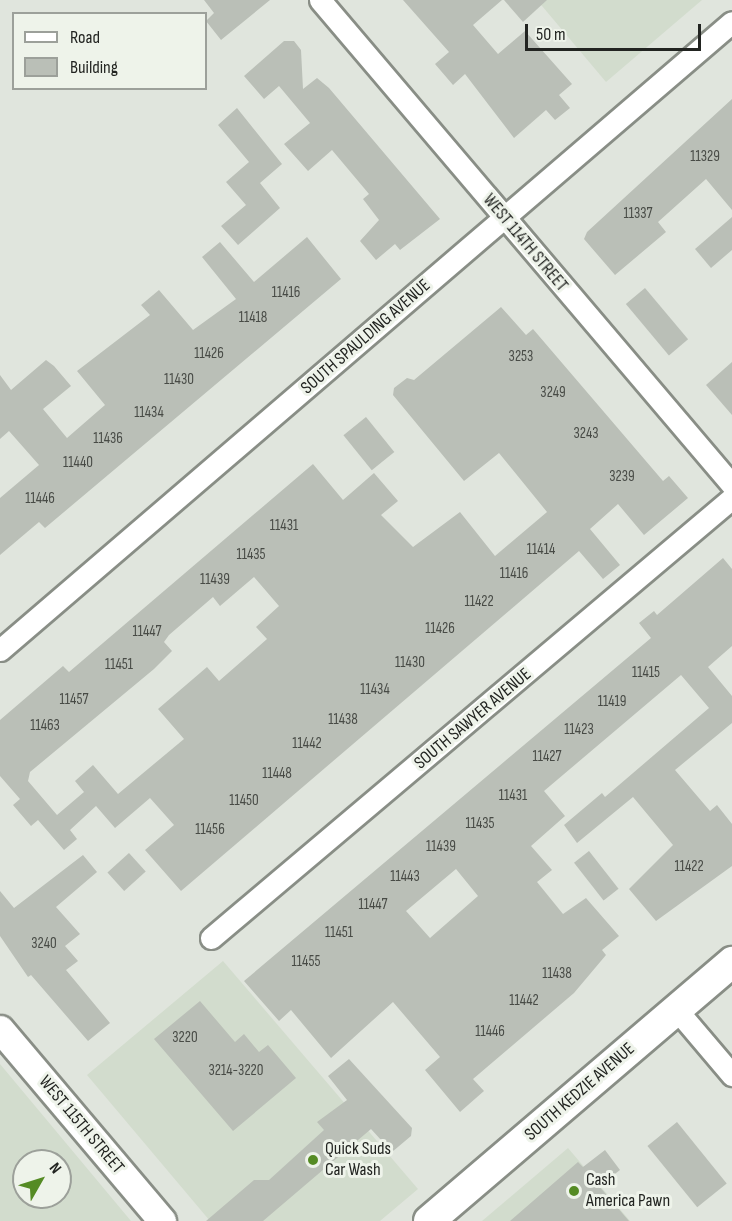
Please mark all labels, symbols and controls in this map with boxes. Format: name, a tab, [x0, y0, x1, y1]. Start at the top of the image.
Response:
legend	[12, 12, 207, 90]
scale bar	[528, 12, 704, 50]
text: 50 m	[536, 24, 566, 45]
text: Road	[70, 27, 100, 48]
text: Building	[70, 57, 118, 78]
house number: 11329	[690, 148, 720, 166]
street label: WEST 114TH STREET	[478, 190, 572, 296]
house number: 11337	[623, 205, 653, 223]
street label: SOUTH SPAULDING AVENUE	[297, 275, 435, 399]
house number: 11416	[272, 284, 300, 302]
house number: 11418	[239, 309, 267, 327]
house number: 11426	[194, 345, 224, 363]
house number: 3253	[509, 348, 533, 366]
house number: 11430	[164, 371, 194, 389]
house number: 3249	[540, 384, 566, 402]
house number: 11434	[134, 404, 164, 422]
house number: 3243	[573, 425, 599, 443]
house number: 11436	[93, 430, 123, 448]
house number: 11440	[63, 454, 93, 472]
house number: 3239	[609, 468, 635, 486]
house number: 11446	[25, 490, 55, 508]
house number: 11431	[270, 517, 298, 535]
house number: 11414	[527, 541, 555, 559]
house number: 11435	[236, 546, 266, 564]
house number: 11416	[500, 565, 528, 583]
house number: 11439	[200, 571, 230, 589]
house number: 11422	[464, 593, 494, 611]
house number: 11426	[425, 620, 455, 638]
house number: 11447	[133, 623, 161, 641]
house number: 11430	[395, 654, 425, 672]
house number: 11451	[105, 656, 133, 674]
street label: SOUTH SAWYER AVENUE	[410, 664, 536, 774]
house number: 11415	[632, 664, 660, 682]
house number: 11434	[360, 681, 390, 699]
house number: 11457	[60, 691, 88, 709]
house number: 11419	[598, 693, 626, 711]
house number: 11438	[328, 711, 358, 729]
house number: 11463	[30, 717, 60, 735]
house number: 11423	[564, 721, 594, 739]
house number: 11442	[292, 735, 322, 753]
house number: 11427	[532, 748, 562, 766]
house number: 11448	[262, 765, 292, 783]
house number: 11431	[499, 787, 527, 805]
house number: 11450	[229, 792, 259, 810]
house number: 11435	[465, 815, 495, 833]
house number: 11456	[195, 821, 225, 839]
house number: 11439	[426, 838, 456, 856]
house number: 11422	[674, 858, 704, 876]
house number: 11443	[390, 868, 420, 886]
house number: 11447	[359, 896, 387, 914]
house number: 11451	[325, 924, 353, 942]
house number: 3240	[31, 935, 57, 953]
house number: 11455	[292, 953, 320, 971]
house number: 11438	[542, 965, 572, 983]
house number: 11442	[509, 992, 539, 1010]
house number: 11446	[475, 1023, 505, 1041]
house number: 3220	[172, 1029, 198, 1047]
street label: SOUTH KEDZIE AVENUE	[521, 1038, 639, 1146]
house number: 3214-3220	[209, 1062, 263, 1080]
street label: WEST 115TH STREET	[34, 1072, 128, 1178]
place label: Quick Suds Car Wash	[325, 1139, 391, 1182]
north arrow	[12, 1149, 72, 1209]
marker: Quick Suds Car Wash	[306, 1153, 320, 1167]
text: N	[45, 1159, 65, 1178]
place label: Cash America Pawn	[586, 1170, 670, 1212]
marker: Cash America Pawn	[567, 1184, 581, 1198]

